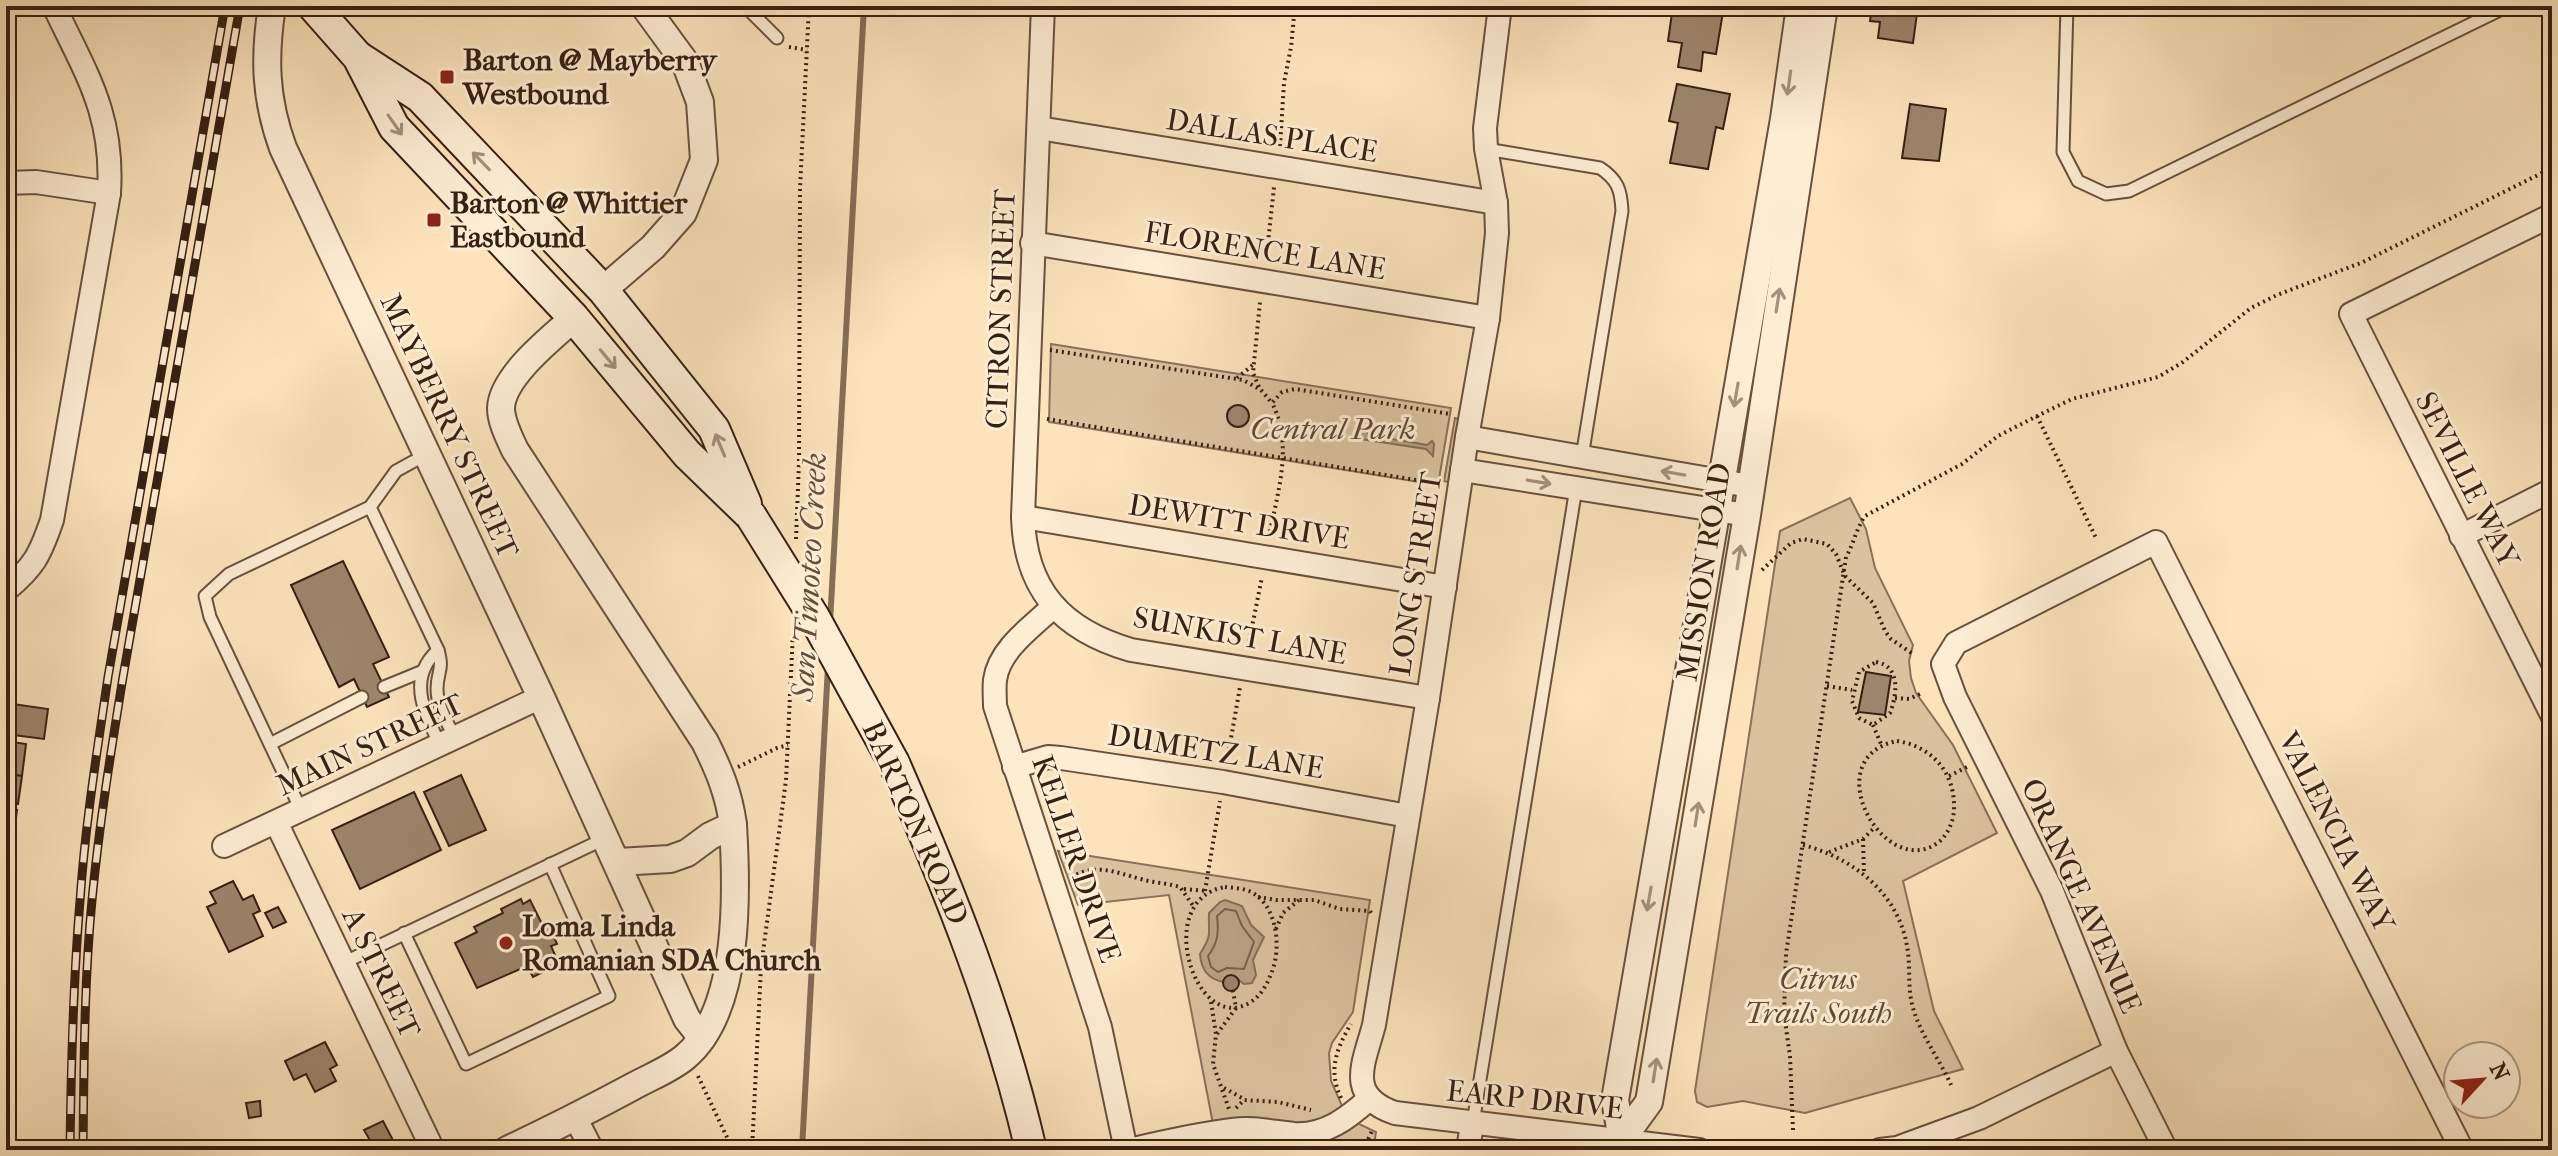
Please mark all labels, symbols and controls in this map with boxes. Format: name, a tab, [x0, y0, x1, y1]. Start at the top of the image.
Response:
place label: Barton @ Mayberry Westbound	[461, 43, 718, 112]
marker: Barton @ Mayberry Westbound	[438, 68, 456, 86]
one-way arrow	[1781, 70, 1796, 95]
street label: DALLAS PLACE	[1164, 102, 1380, 170]
one-way arrow	[387, 114, 403, 136]
one-way arrow	[472, 152, 491, 172]
place label: Barton @ Whittier Eastbound	[450, 186, 688, 255]
street label: CITRON STREET	[979, 188, 1023, 429]
marker: Barton @ Whittier Eastbound	[425, 211, 443, 229]
street label: FLORENCE LANE	[1142, 215, 1388, 287]
street label: MAYBERRY STREET	[372, 288, 526, 564]
one-way arrow	[1771, 288, 1786, 314]
one-way arrow	[599, 348, 617, 368]
one-way arrow	[1728, 382, 1743, 407]
street label: SEVILLE WAY	[2408, 386, 2527, 575]
park label: Central Park	[1251, 412, 1415, 447]
one-way arrow	[712, 433, 727, 458]
water label: San Timoteo Creek	[784, 452, 834, 703]
street label: MISSION ROAD	[1669, 460, 1739, 684]
one-way arrow	[1661, 465, 1687, 480]
street label: LONG STREET	[1383, 469, 1450, 678]
one-way arrow	[1526, 475, 1552, 490]
street label: DEWITT DRIVE	[1126, 487, 1352, 557]
one-way arrow	[1733, 545, 1748, 571]
street label: SUNKIST LANE	[1130, 600, 1350, 672]
street label: MAIN STREET	[271, 686, 470, 804]
street label: BARTON ROAD	[854, 716, 976, 930]
street label: DUMETZ LANE	[1106, 718, 1326, 786]
street label: VALENCIA WAY	[2270, 725, 2402, 940]
street label: KELLER DRIVE	[1024, 751, 1128, 967]
street label: ORANGE AVENUE	[2014, 773, 2148, 1019]
one-way arrow	[1690, 802, 1705, 827]
one-way arrow	[1641, 886, 1656, 912]
street label: A STREET	[334, 901, 428, 1044]
place label: Loma Linda Romanian SDA Church	[522, 909, 822, 978]
marker: Loma Linda Romanian SDA Church	[497, 934, 515, 952]
park label: Citrus Trails South	[1744, 962, 1892, 1031]
north arrow	[2442, 1040, 2522, 1120]
one-way arrow	[1648, 1058, 1663, 1084]
text: N	[2484, 1058, 2515, 1085]
street label: EARP DRIVE	[1445, 1073, 1625, 1127]

